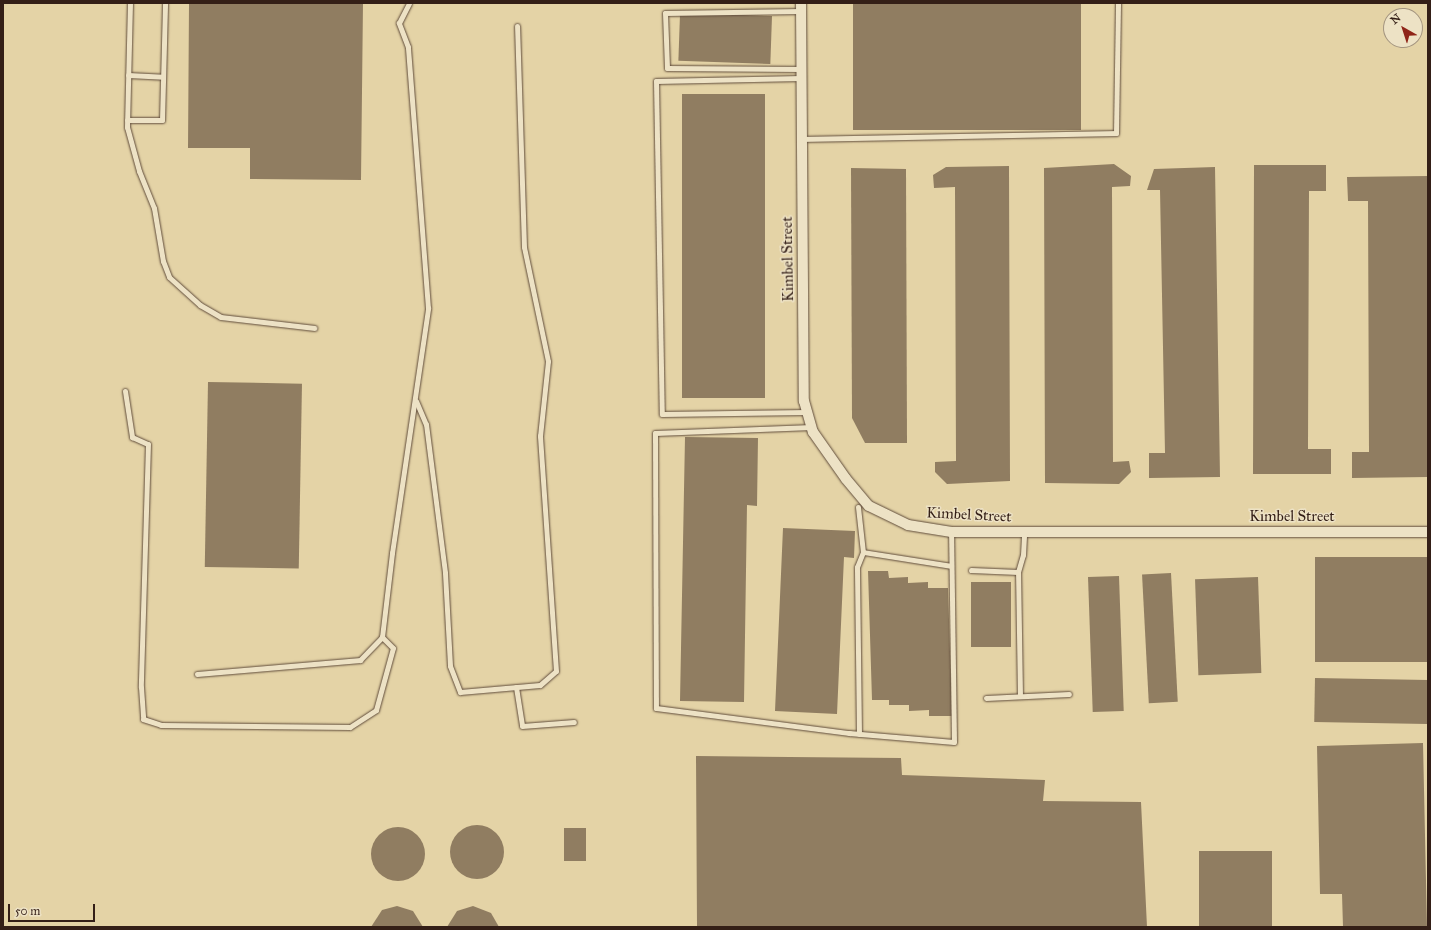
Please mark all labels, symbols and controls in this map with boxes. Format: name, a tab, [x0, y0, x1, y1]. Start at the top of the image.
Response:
north arrow	[1383, 8, 1423, 48]
text: N	[1388, 11, 1403, 27]
street label: Kimbel Street	[778, 216, 798, 302]
street label: Kimbel Street	[926, 504, 1012, 526]
street label: Kimbel Street	[1249, 508, 1335, 526]
scale bar	[10, 896, 97, 922]
text: 50 m	[15, 904, 40, 918]

